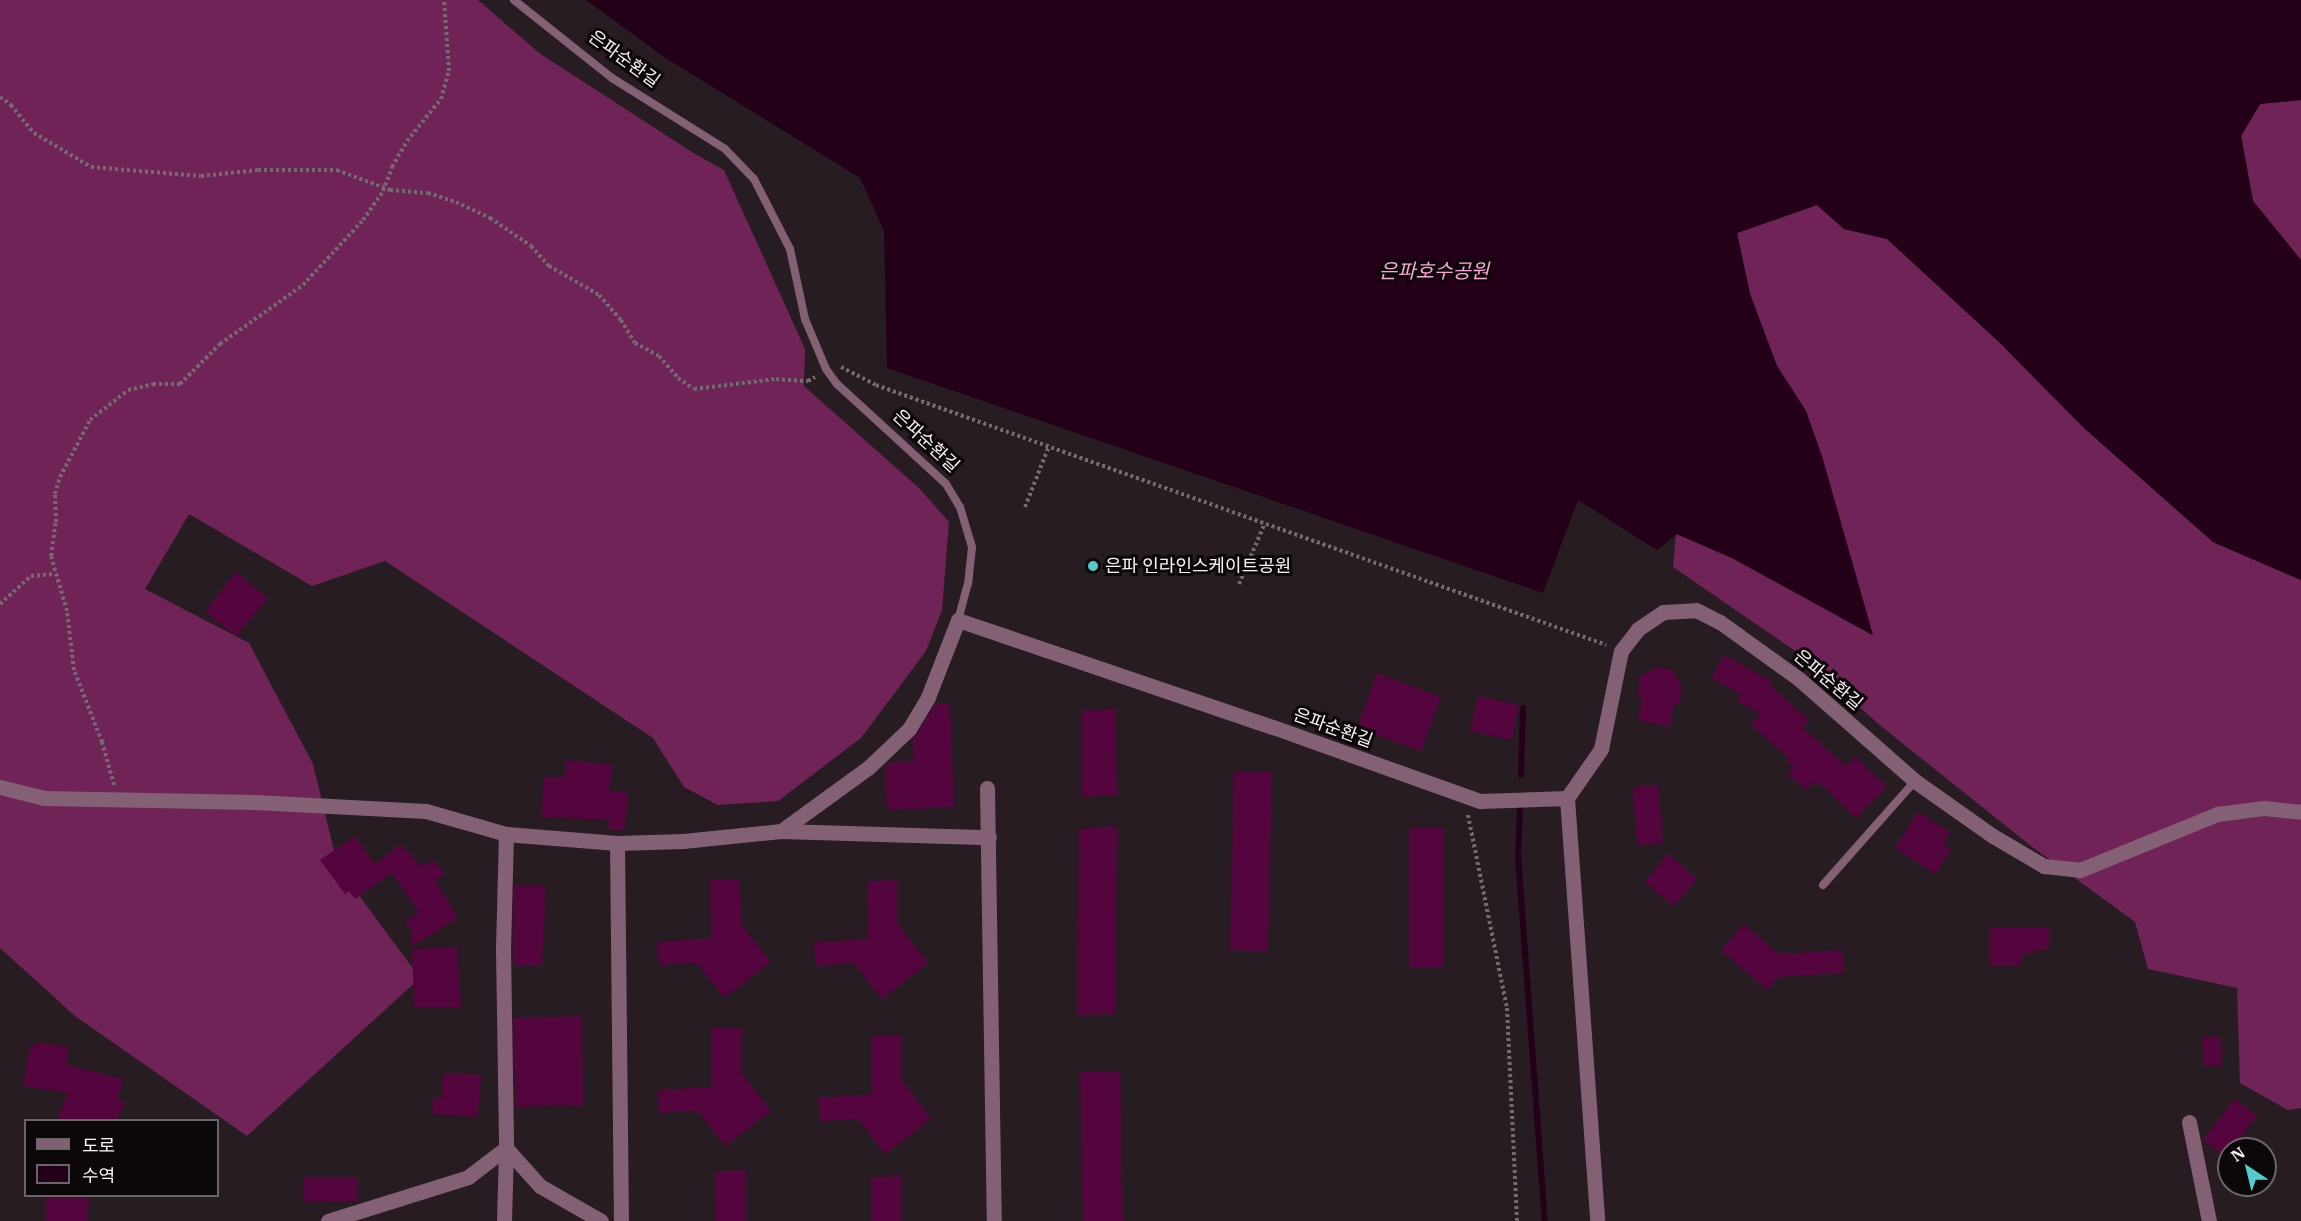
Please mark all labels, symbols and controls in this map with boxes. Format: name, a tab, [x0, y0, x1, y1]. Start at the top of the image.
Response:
street label: 은파순환길	[584, 26, 664, 92]
water label: 은파호수공원	[1379, 258, 1489, 282]
street label: 은파순환길	[888, 405, 964, 477]
place label: 은파 인라인스케이트공원	[1105, 555, 1291, 577]
marker: 은파 인라인스케이트공원	[1086, 559, 1100, 573]
street label: 은파순환길	[1789, 645, 1867, 715]
street label: 은파순환길	[1290, 704, 1376, 752]
legend	[24, 1119, 219, 1197]
text: 도로	[82, 1134, 115, 1157]
north arrow	[2217, 1137, 2277, 1197]
text: N	[2227, 1142, 2249, 1166]
text: 수역	[82, 1164, 115, 1187]

